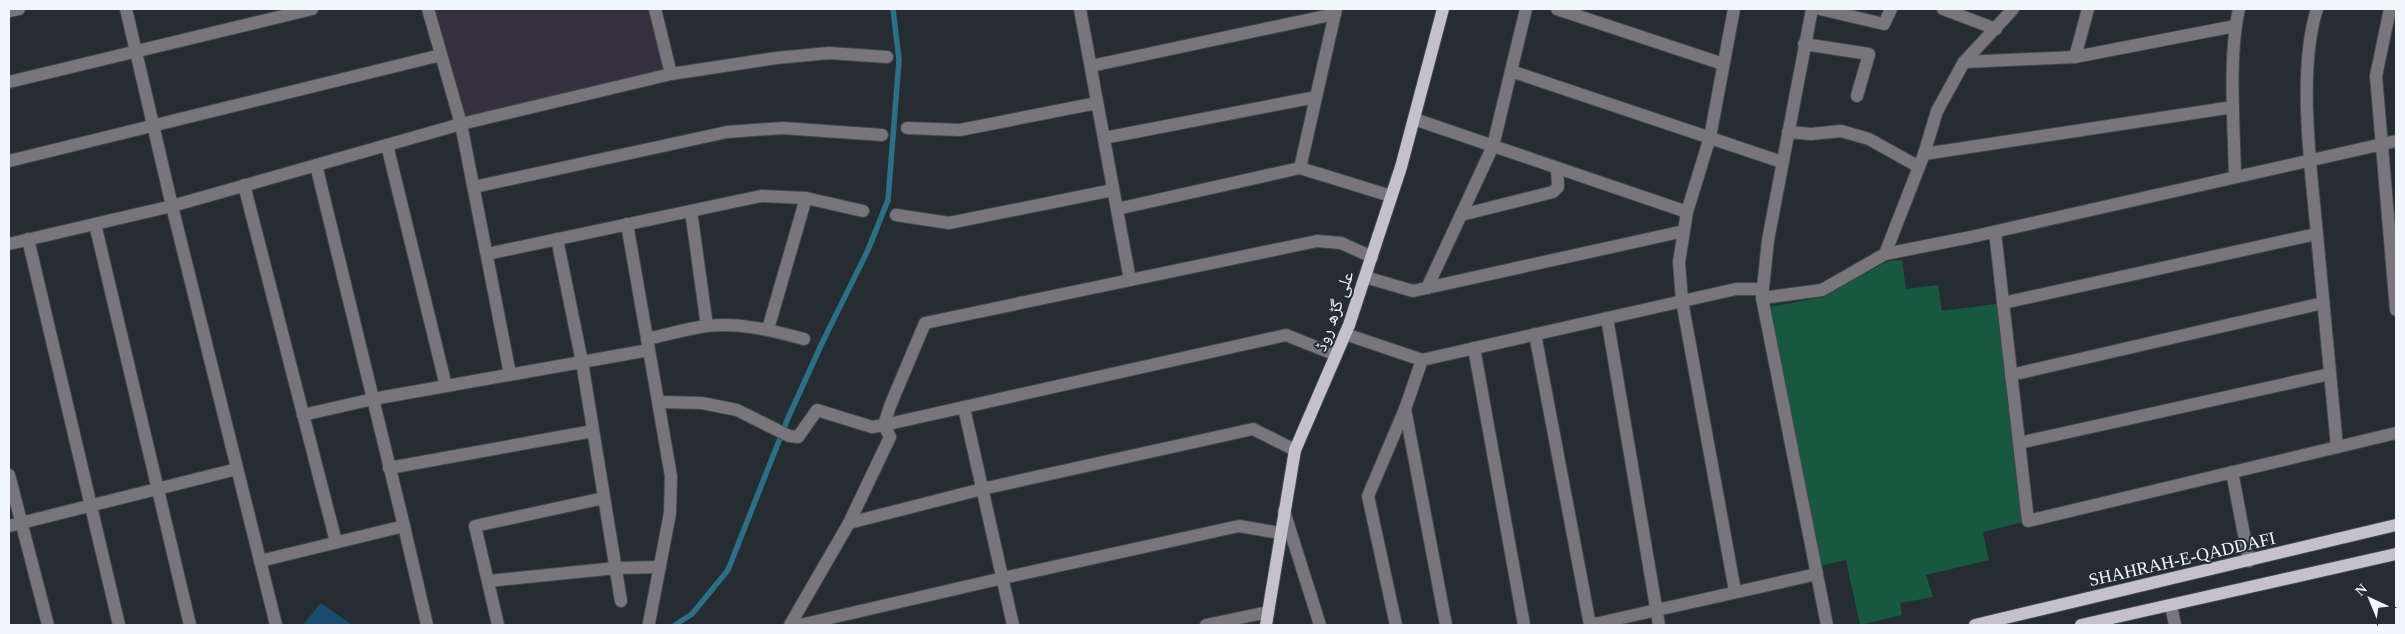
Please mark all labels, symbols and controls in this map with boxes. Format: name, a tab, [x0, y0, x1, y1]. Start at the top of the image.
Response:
street label: علی گڑھ روڈ	[1310, 268, 1359, 354]
street label: SHAHRAH-E-QADDAFI	[2087, 528, 2277, 590]
north arrow	[2345, 574, 2395, 624]
text: N	[2352, 581, 2370, 599]

